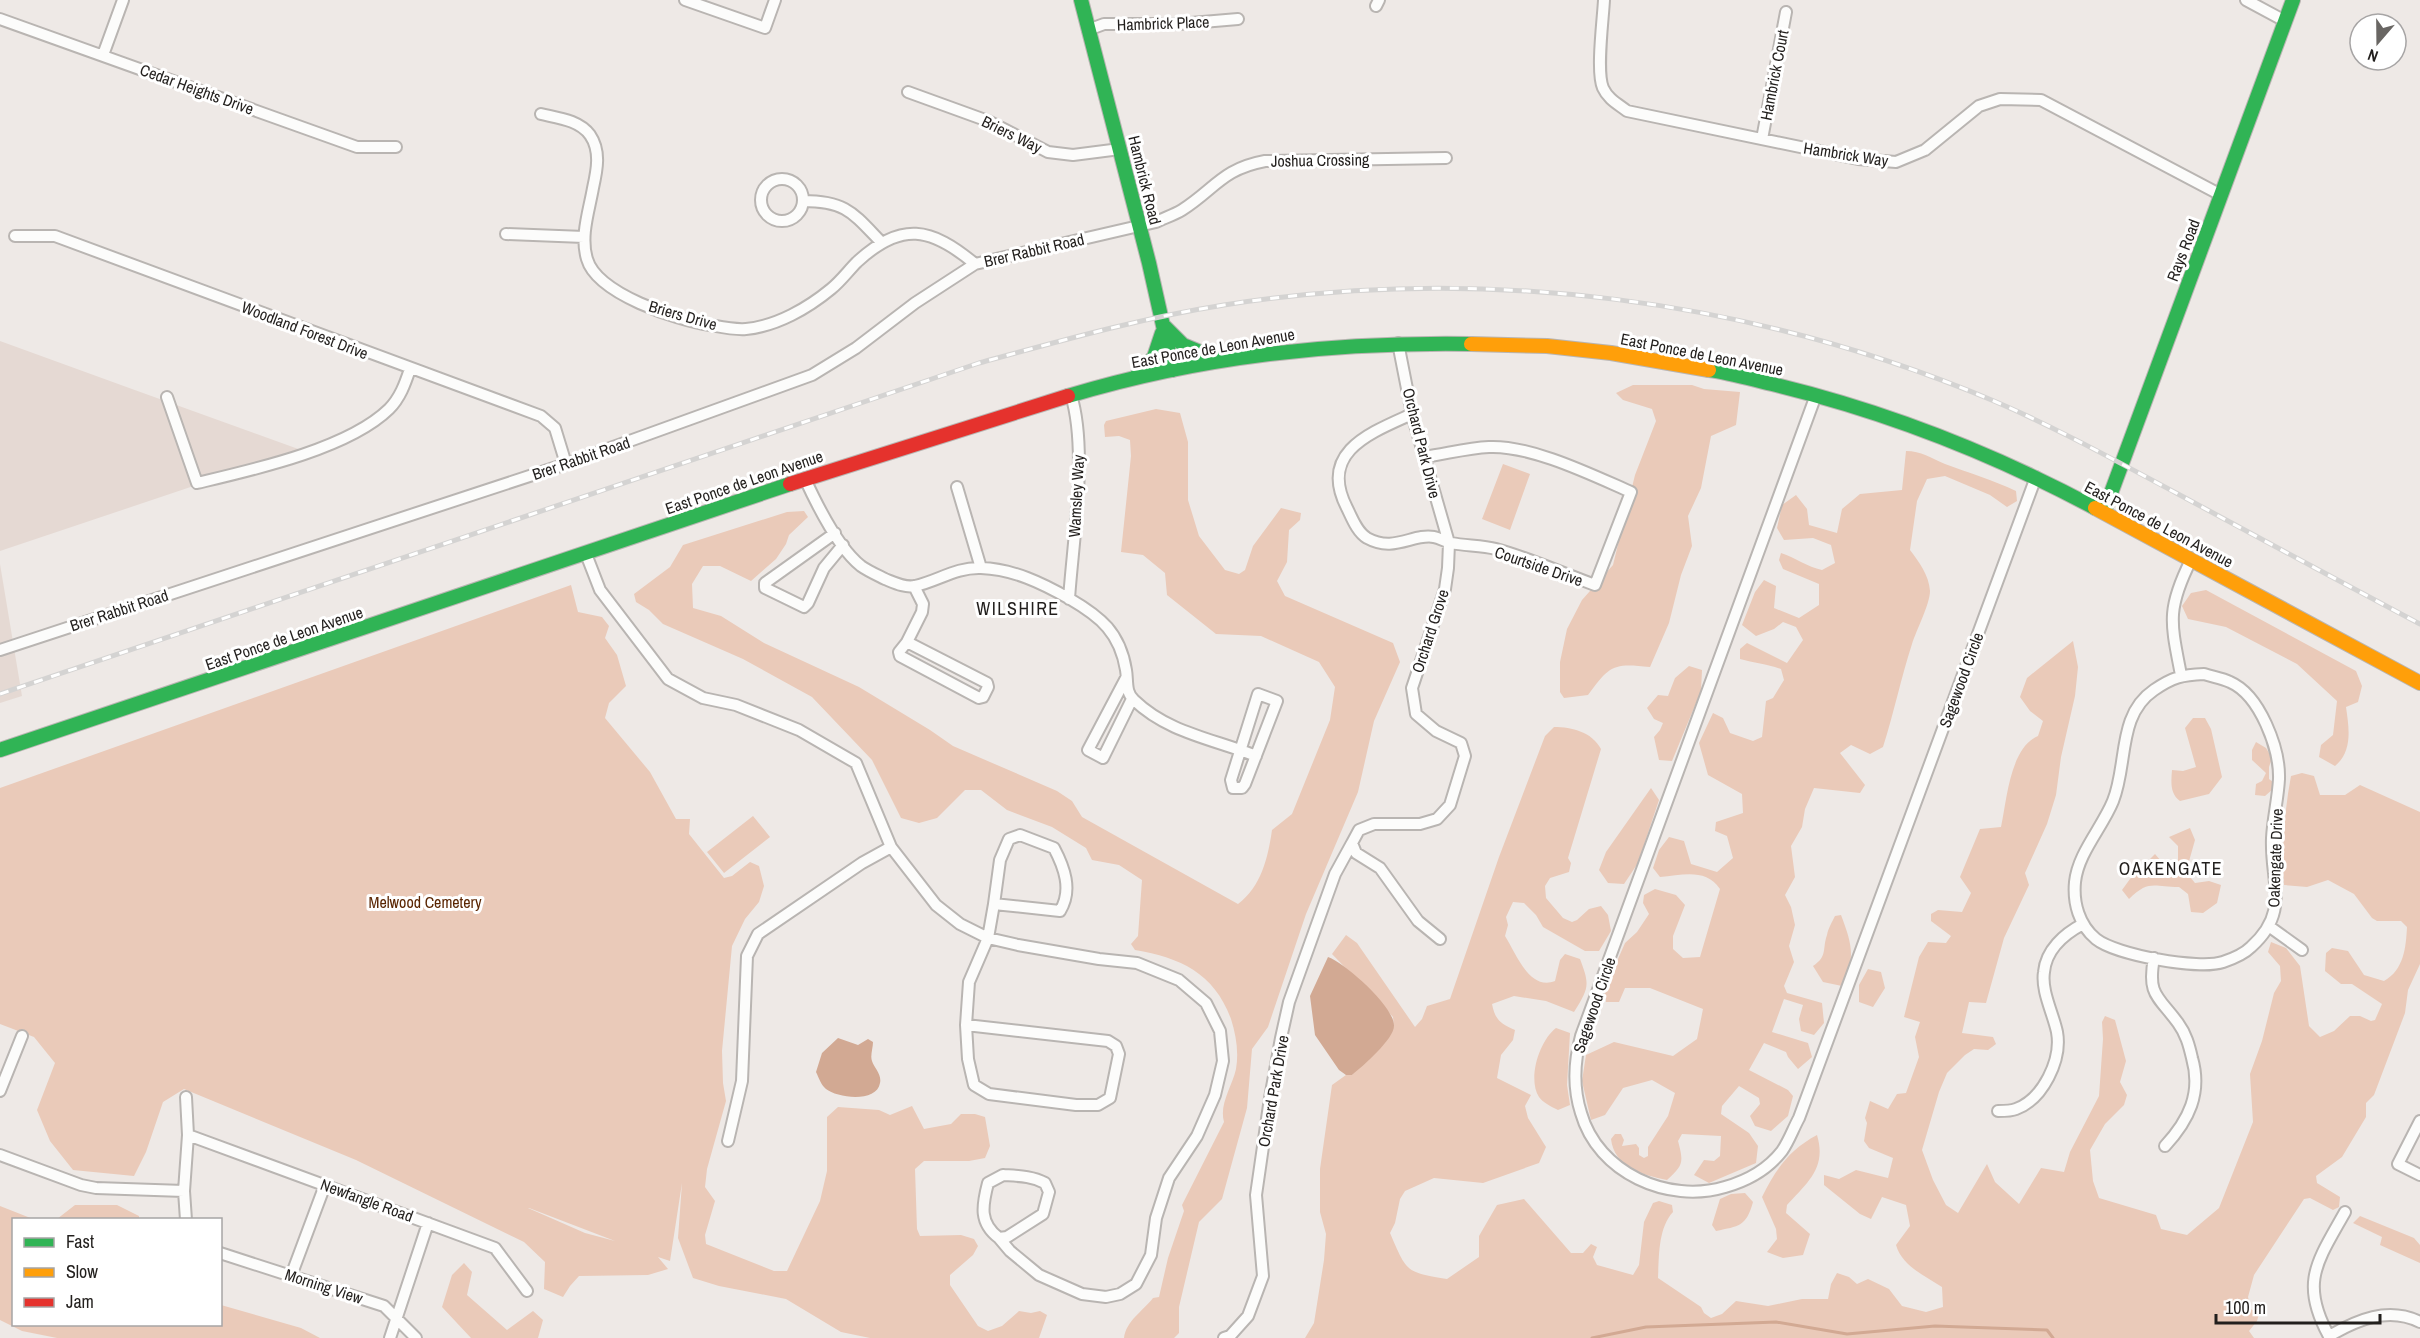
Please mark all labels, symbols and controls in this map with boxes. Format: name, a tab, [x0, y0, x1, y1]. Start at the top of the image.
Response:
street label: Hambrick Place	[1116, 10, 1210, 36]
north arrow	[2348, 12, 2408, 72]
street label: Hambrick Court	[1754, 27, 1794, 122]
text: N	[2365, 44, 2381, 68]
street label: Cedar Heights Drive	[137, 58, 257, 120]
street label: Briers Way	[978, 110, 1046, 158]
street label: Hambrick Road	[1123, 133, 1167, 227]
street label: Hambrick Way	[1802, 136, 1890, 172]
street label: Joshua Crossing	[1271, 148, 1370, 172]
street label: Rays Road	[2161, 216, 2205, 284]
street label: Brer Rabbit Road	[982, 228, 1086, 272]
street label: Briers Drive	[646, 295, 720, 335]
street label: Woodland Forest Drive	[238, 296, 372, 364]
street label: East Ponce de Leon Avenue	[1130, 323, 1296, 373]
street label: East Ponce de Leon Avenue	[1619, 327, 1785, 381]
street label: Orchard Park Drive	[1398, 386, 1446, 500]
street label: Brer Rabbit Road	[529, 431, 633, 485]
street label: East Ponce de Leon Avenue	[662, 445, 826, 519]
street label: Wamsley Way	[1063, 454, 1089, 538]
street label: East Ponce de Leon Avenue	[2081, 475, 2237, 573]
street label: Courtside Drive	[1492, 541, 1586, 591]
street label: Brer Rabbit Road	[67, 584, 171, 636]
street label: Orchard Grove	[1406, 586, 1454, 676]
district label: WILSHIRE	[976, 596, 1060, 621]
street label: East Ponce de Leon Avenue	[202, 601, 366, 675]
street label: Sagewood Circle	[1934, 629, 1988, 731]
street label: Oakengate Drive	[2262, 808, 2288, 908]
district label: OAKENGATE	[2119, 856, 2223, 881]
park label: Melwood Cemetery	[368, 891, 482, 913]
street label: Sagewood Circle	[1567, 954, 1621, 1056]
street label: Orchard Park Drive	[1252, 1033, 1294, 1149]
street label: Newfangle Road	[318, 1173, 416, 1227]
legend	[12, 1218, 222, 1326]
text: Fast	[66, 1229, 94, 1254]
text: Slow	[66, 1259, 98, 1284]
street label: Morning View	[282, 1263, 366, 1309]
scale bar	[2216, 1287, 2380, 1325]
text: Jam	[66, 1289, 94, 1314]
text: 100 m	[2225, 1295, 2266, 1320]

